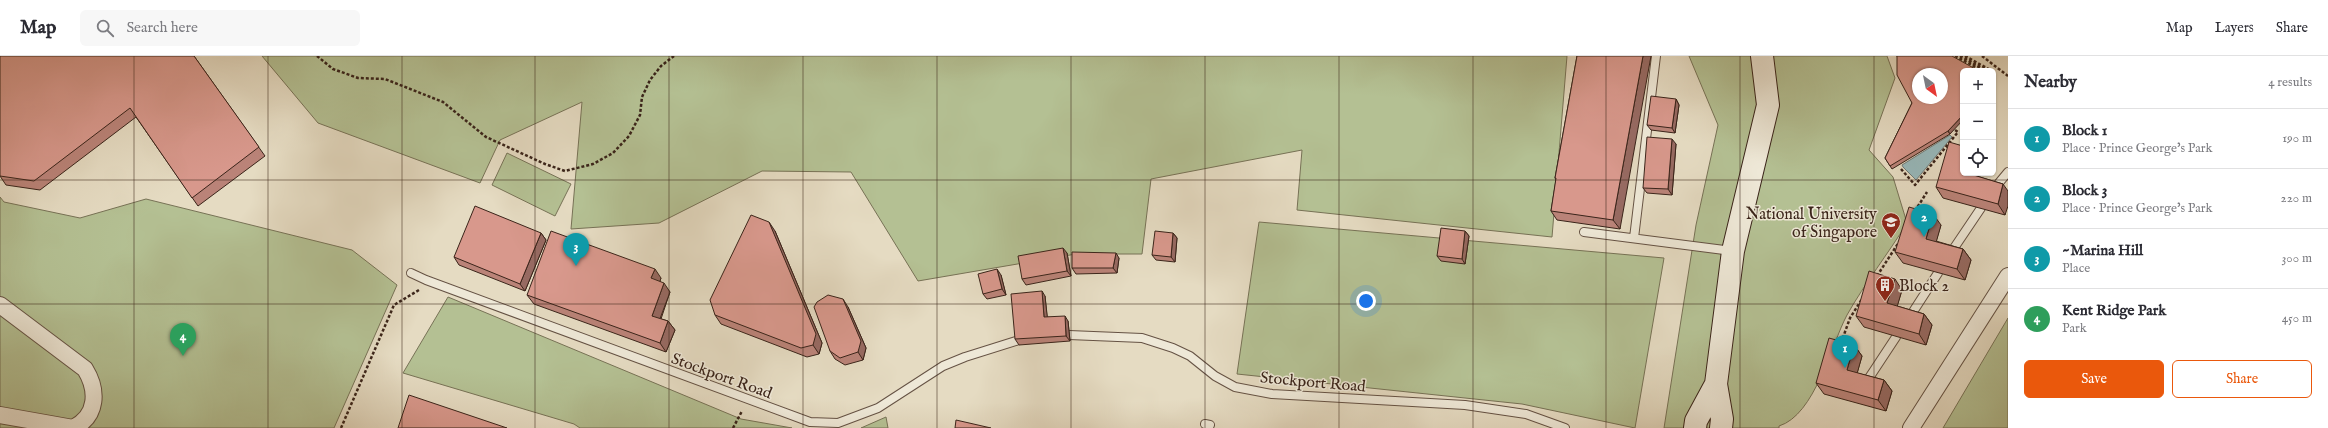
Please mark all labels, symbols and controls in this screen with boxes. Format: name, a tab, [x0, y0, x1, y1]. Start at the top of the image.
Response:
search box	[80, 10, 360, 46]
text: Map	[20, 16, 56, 40]
icon: search	[94, 17, 116, 39]
text: Search here	[126, 18, 198, 37]
text: Map	[2166, 19, 2193, 37]
text: Layers	[2215, 19, 2254, 37]
text: Share	[2276, 19, 2308, 37]
north arrow	[1912, 68, 1948, 104]
map controls	[1960, 68, 1996, 176]
button: +	[1960, 68, 1996, 104]
text: Nearby	[2024, 72, 2077, 93]
text: 4 results	[2268, 74, 2312, 91]
button: −	[1960, 104, 1996, 140]
text: Block 1	[2062, 121, 2107, 140]
text: 1	[2035, 130, 2039, 147]
text: 190 m	[2282, 130, 2312, 147]
button: locate	[1960, 140, 1996, 176]
text: Place · Prince George's Park	[2062, 140, 2213, 157]
text: Block 3	[2062, 181, 2107, 200]
text: 2	[2034, 190, 2040, 207]
text: 220 m	[2281, 190, 2312, 207]
text: Place · Prince George's Park	[2062, 200, 2213, 217]
pin: 2	[1911, 204, 1937, 237]
place label: National University of Singapore	[1746, 205, 1877, 243]
school or university icon: National University of Singapore	[1880, 211, 1902, 239]
pin: 3	[563, 233, 589, 266]
text: ~Marina Hill	[2062, 241, 2143, 260]
text: 3	[2035, 250, 2039, 267]
text: 300 m	[2281, 250, 2312, 267]
text: Place	[2062, 260, 2090, 277]
building icon: Block 2	[1874, 274, 1896, 302]
place label: Block 2	[1899, 277, 1949, 297]
your location	[1356, 291, 1376, 311]
text: Kent Ridge Park	[2062, 301, 2166, 320]
text: 4	[2034, 310, 2040, 327]
text: 450 m	[2282, 310, 2312, 327]
text: Park	[2062, 320, 2087, 337]
pin: 4	[170, 323, 196, 356]
pin: 1	[1832, 335, 1858, 368]
street label: Stockport Road	[668, 349, 775, 405]
button: Save	[2024, 360, 2164, 398]
button: Share	[2172, 360, 2312, 398]
street label: Stockport Road	[1259, 368, 1367, 398]

